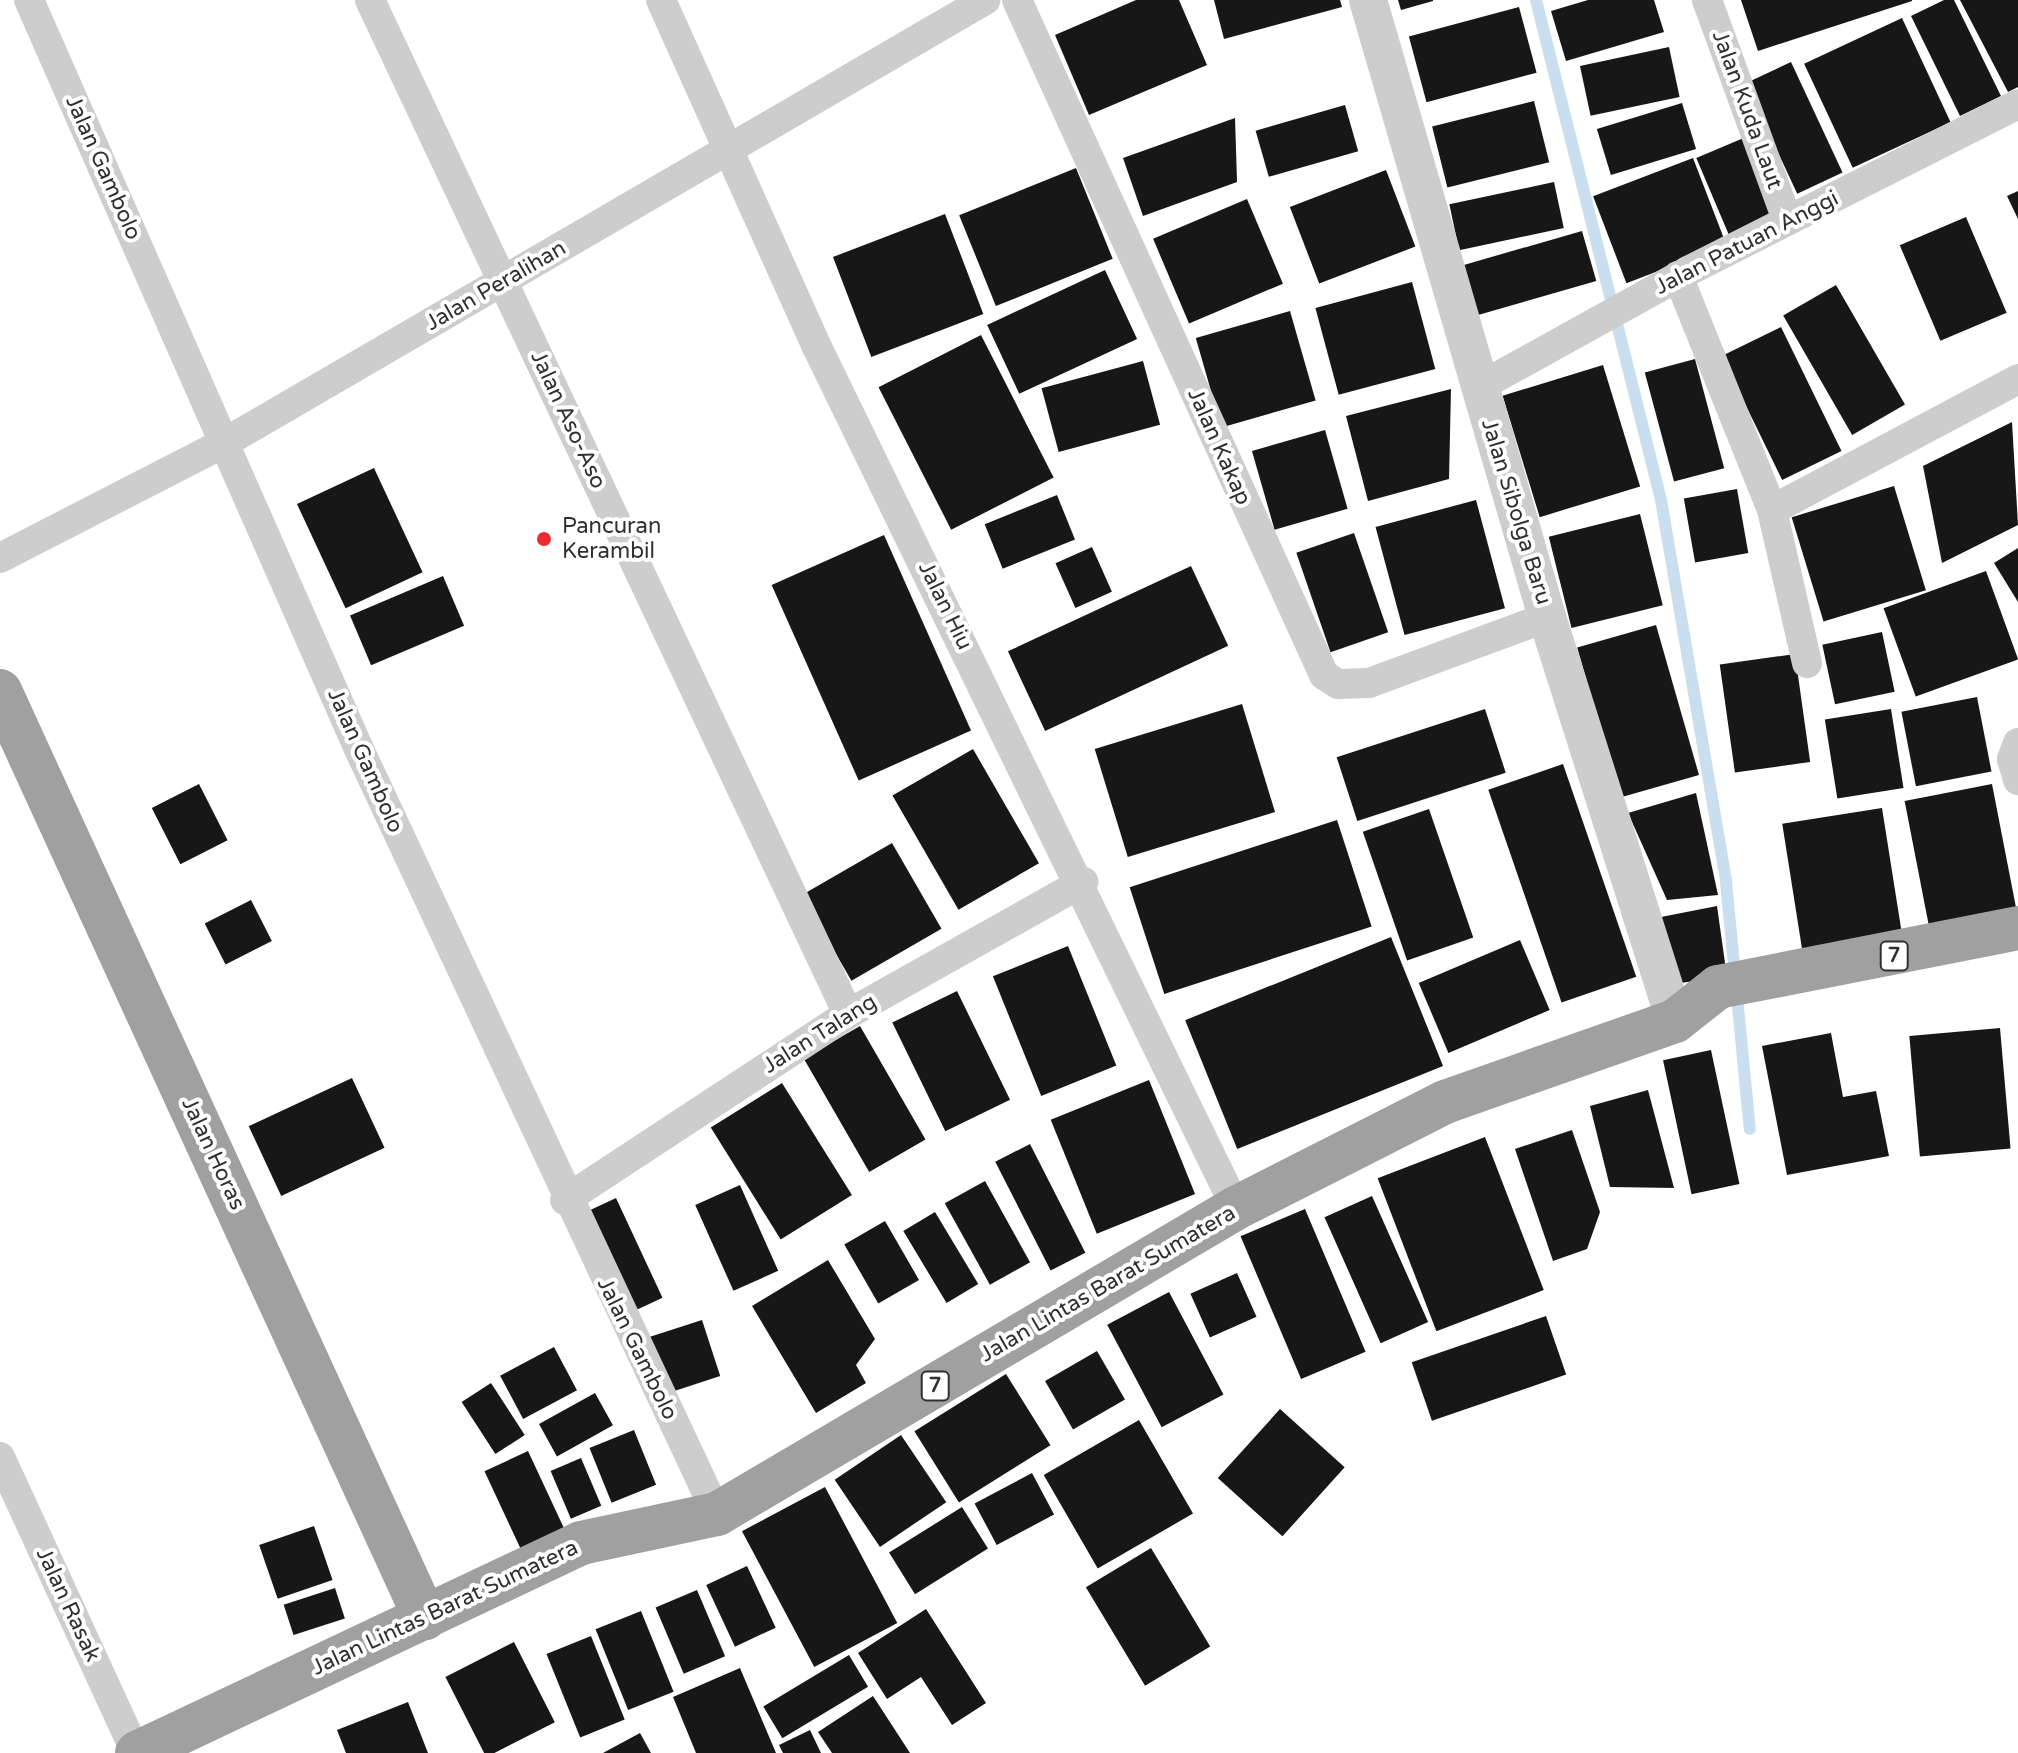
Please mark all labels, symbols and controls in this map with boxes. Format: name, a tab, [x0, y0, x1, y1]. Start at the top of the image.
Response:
street label: Jalan Kuda Laut	[1706, 27, 1788, 193]
street label: Jalan Gambolo	[59, 92, 147, 244]
street label: Jalan Patuan Anggi	[1651, 185, 1843, 301]
street label: Jalan Peralihan	[421, 235, 571, 337]
street label: Jalan Aso-Aso	[525, 347, 611, 493]
street label: Jalan Kakap	[1182, 385, 1256, 509]
street label: Jalan Sibolga Baru	[1475, 416, 1557, 608]
place label: Pancuran Kerambil	[562, 513, 661, 564]
marker: Pancuran Kerambil	[533, 528, 555, 550]
street label: Jalan Hiu	[912, 558, 978, 654]
street label: Jalan Gambolo	[321, 685, 409, 837]
road number: 7	[1878, 940, 1910, 972]
street label: Jalan Talang	[758, 989, 882, 1079]
street label: Jalan Horas	[176, 1094, 250, 1214]
street label: Jalan Lintas Barat Sumatera	[976, 1200, 1240, 1368]
street label: Jalan Gambolo	[591, 1274, 683, 1424]
road number: 7	[919, 1370, 951, 1402]
street label: Jalan Lintas Barat Sumatera	[308, 1535, 582, 1681]
street label: Jalan Rasak	[30, 1544, 106, 1666]

